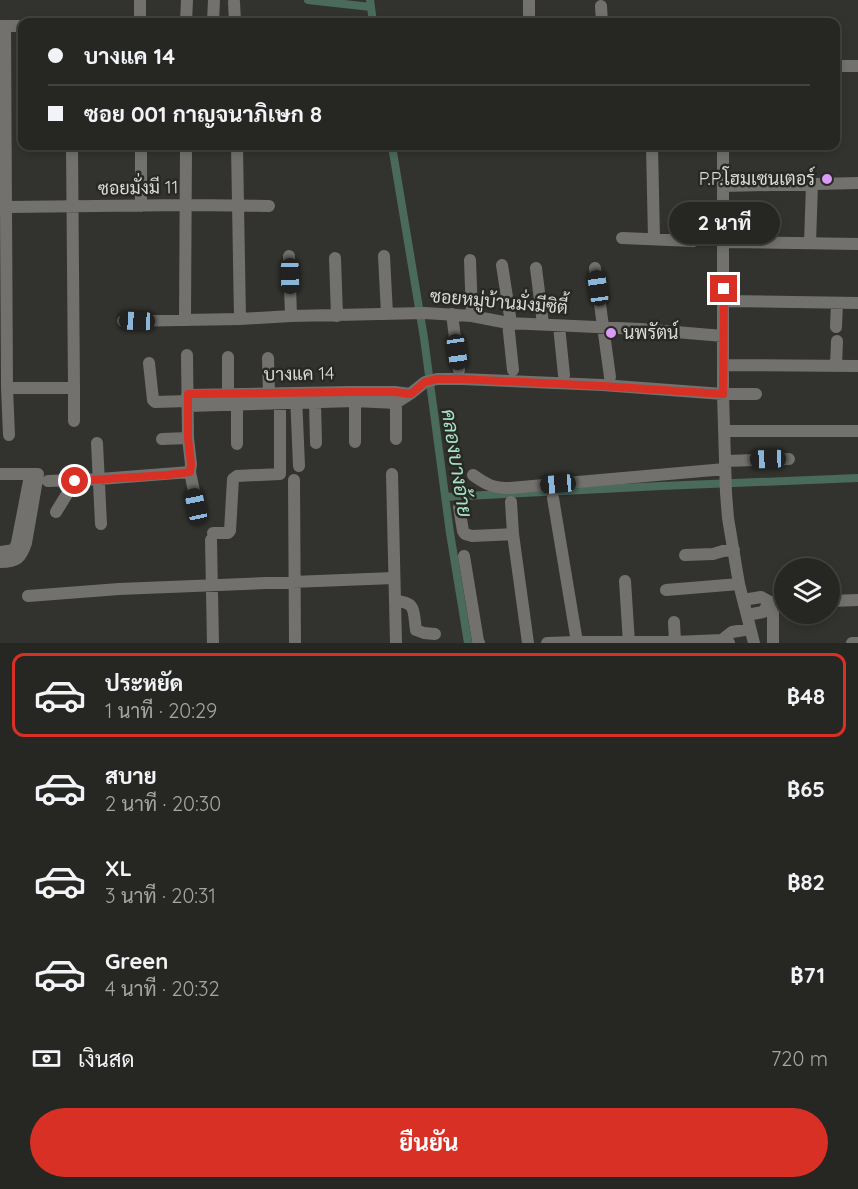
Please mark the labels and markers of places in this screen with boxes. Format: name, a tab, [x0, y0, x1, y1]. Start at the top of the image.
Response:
place label: P.P.โฮมเซนเตอร์	[699, 166, 815, 190]
marker: P.P.โฮมเซนเตอร์	[820, 172, 834, 186]
place label: นพรัตน์	[623, 320, 679, 344]
marker: นพรัตน์	[604, 326, 618, 340]

